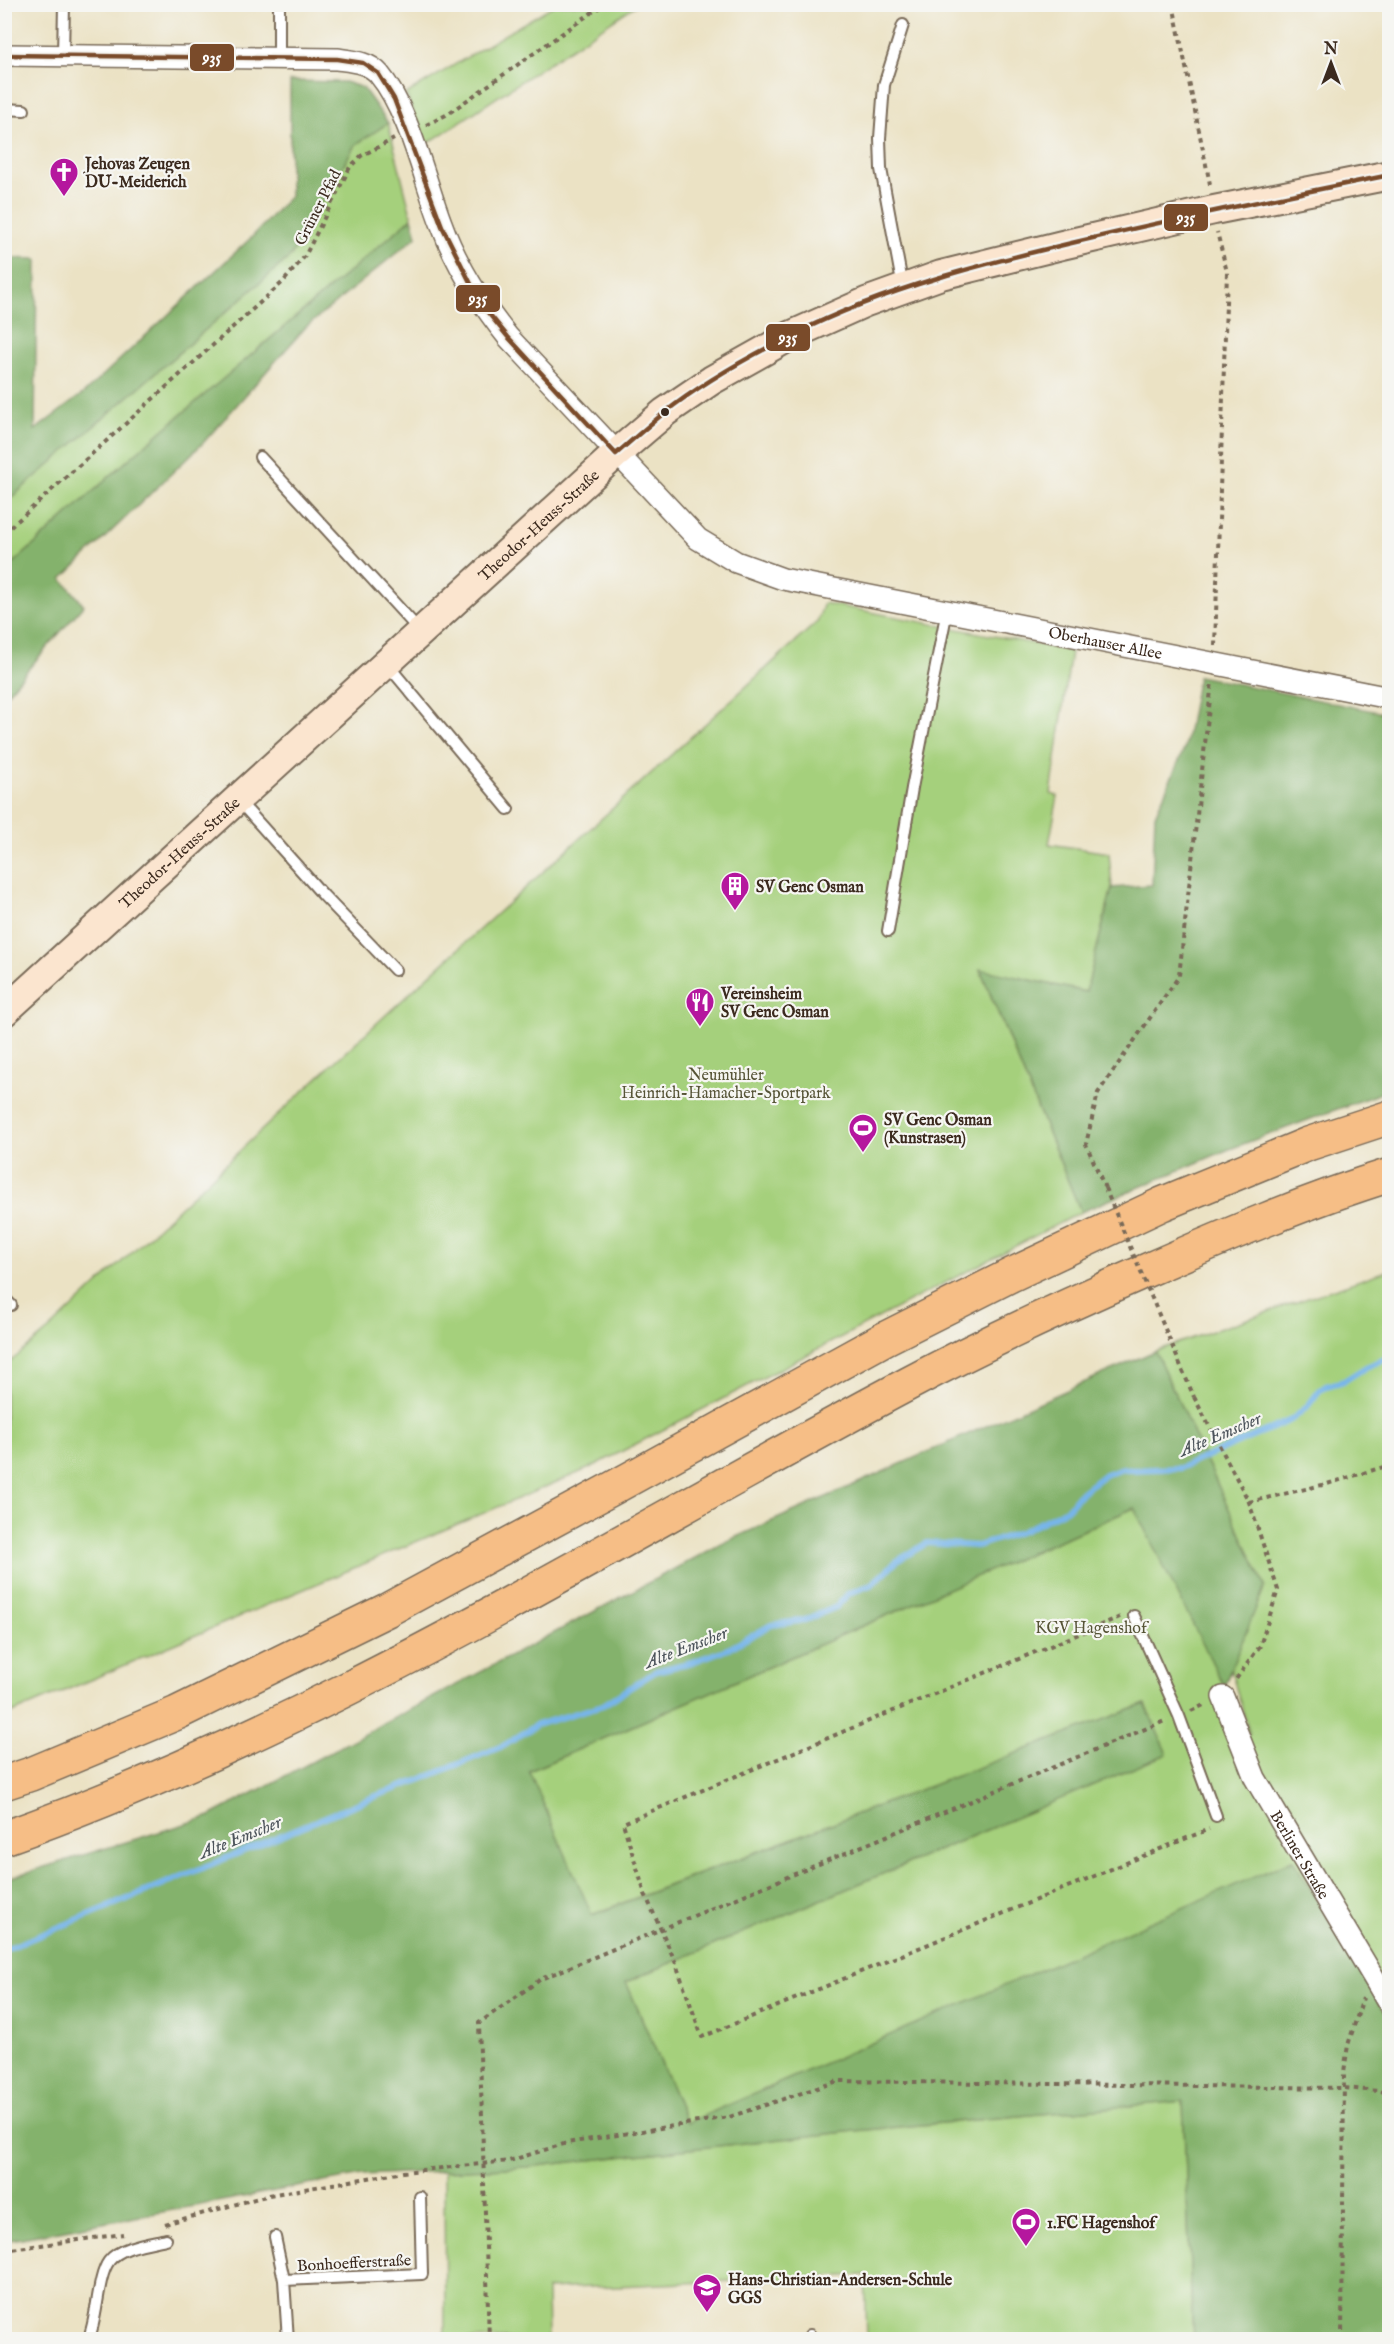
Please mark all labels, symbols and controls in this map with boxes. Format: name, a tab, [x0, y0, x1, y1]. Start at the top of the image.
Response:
north arrow	[1301, 33, 1361, 93]
text: N	[1323, 40, 1338, 60]
line badge: 935	[189, 43, 235, 72]
text: 935	[202, 49, 222, 69]
place label: Jehovas Zeugen DU-Meiderich	[83, 155, 190, 193]
church icon: Jehovas Zeugen DU-Meiderich	[48, 156, 80, 198]
street label: Grüner Pfad	[291, 166, 347, 249]
line badge: 935	[1163, 203, 1209, 232]
text: 935	[1176, 209, 1196, 229]
line badge: 935	[455, 284, 501, 313]
text: 935	[468, 290, 488, 310]
line badge: 935	[765, 323, 811, 352]
text: 935	[778, 329, 798, 349]
unlabelled marker	[659, 406, 671, 418]
street label: Theodor-Heuss-Straße	[475, 466, 604, 586]
street label: Oberhauser Allee	[1047, 623, 1164, 665]
street label: Theodor-Heuss-Straße	[116, 794, 245, 914]
building icon: SV Genc Osman	[719, 870, 751, 912]
place label: SV Genc Osman	[756, 878, 864, 898]
place label: Vereinsheim SV Genc Osman	[720, 985, 829, 1023]
restaurant icon: Vereinsheim SV Genc Osman	[684, 986, 716, 1028]
park label: Neumühler Heinrich-Hamacher-Sportpark	[621, 1066, 831, 1104]
place label: SV Genc Osman (Kunstrasen)	[884, 1111, 992, 1149]
sports icon: SV Genc Osman (Kunstrasen)	[847, 1112, 879, 1154]
water label: Alte Emscher	[1174, 1407, 1266, 1464]
park label: KGV Hagenshof	[1035, 1619, 1150, 1639]
water label: Alte Emscher	[640, 1622, 732, 1675]
street label: Berliner Straße	[1265, 1807, 1333, 1903]
water label: Alte Emscher	[194, 1811, 286, 1866]
sports icon: 1.FC Hagenshof	[1010, 2206, 1042, 2248]
place label: 1.FC Hagenshof	[1047, 2214, 1158, 2234]
street label: Bonhoefferstraße	[296, 2251, 412, 2277]
place label: Hans-Christian-Andersen-Schule GGS	[728, 2271, 953, 2309]
school or university icon: Hans-Christian-Andersen-Schule GGS	[691, 2272, 723, 2314]

